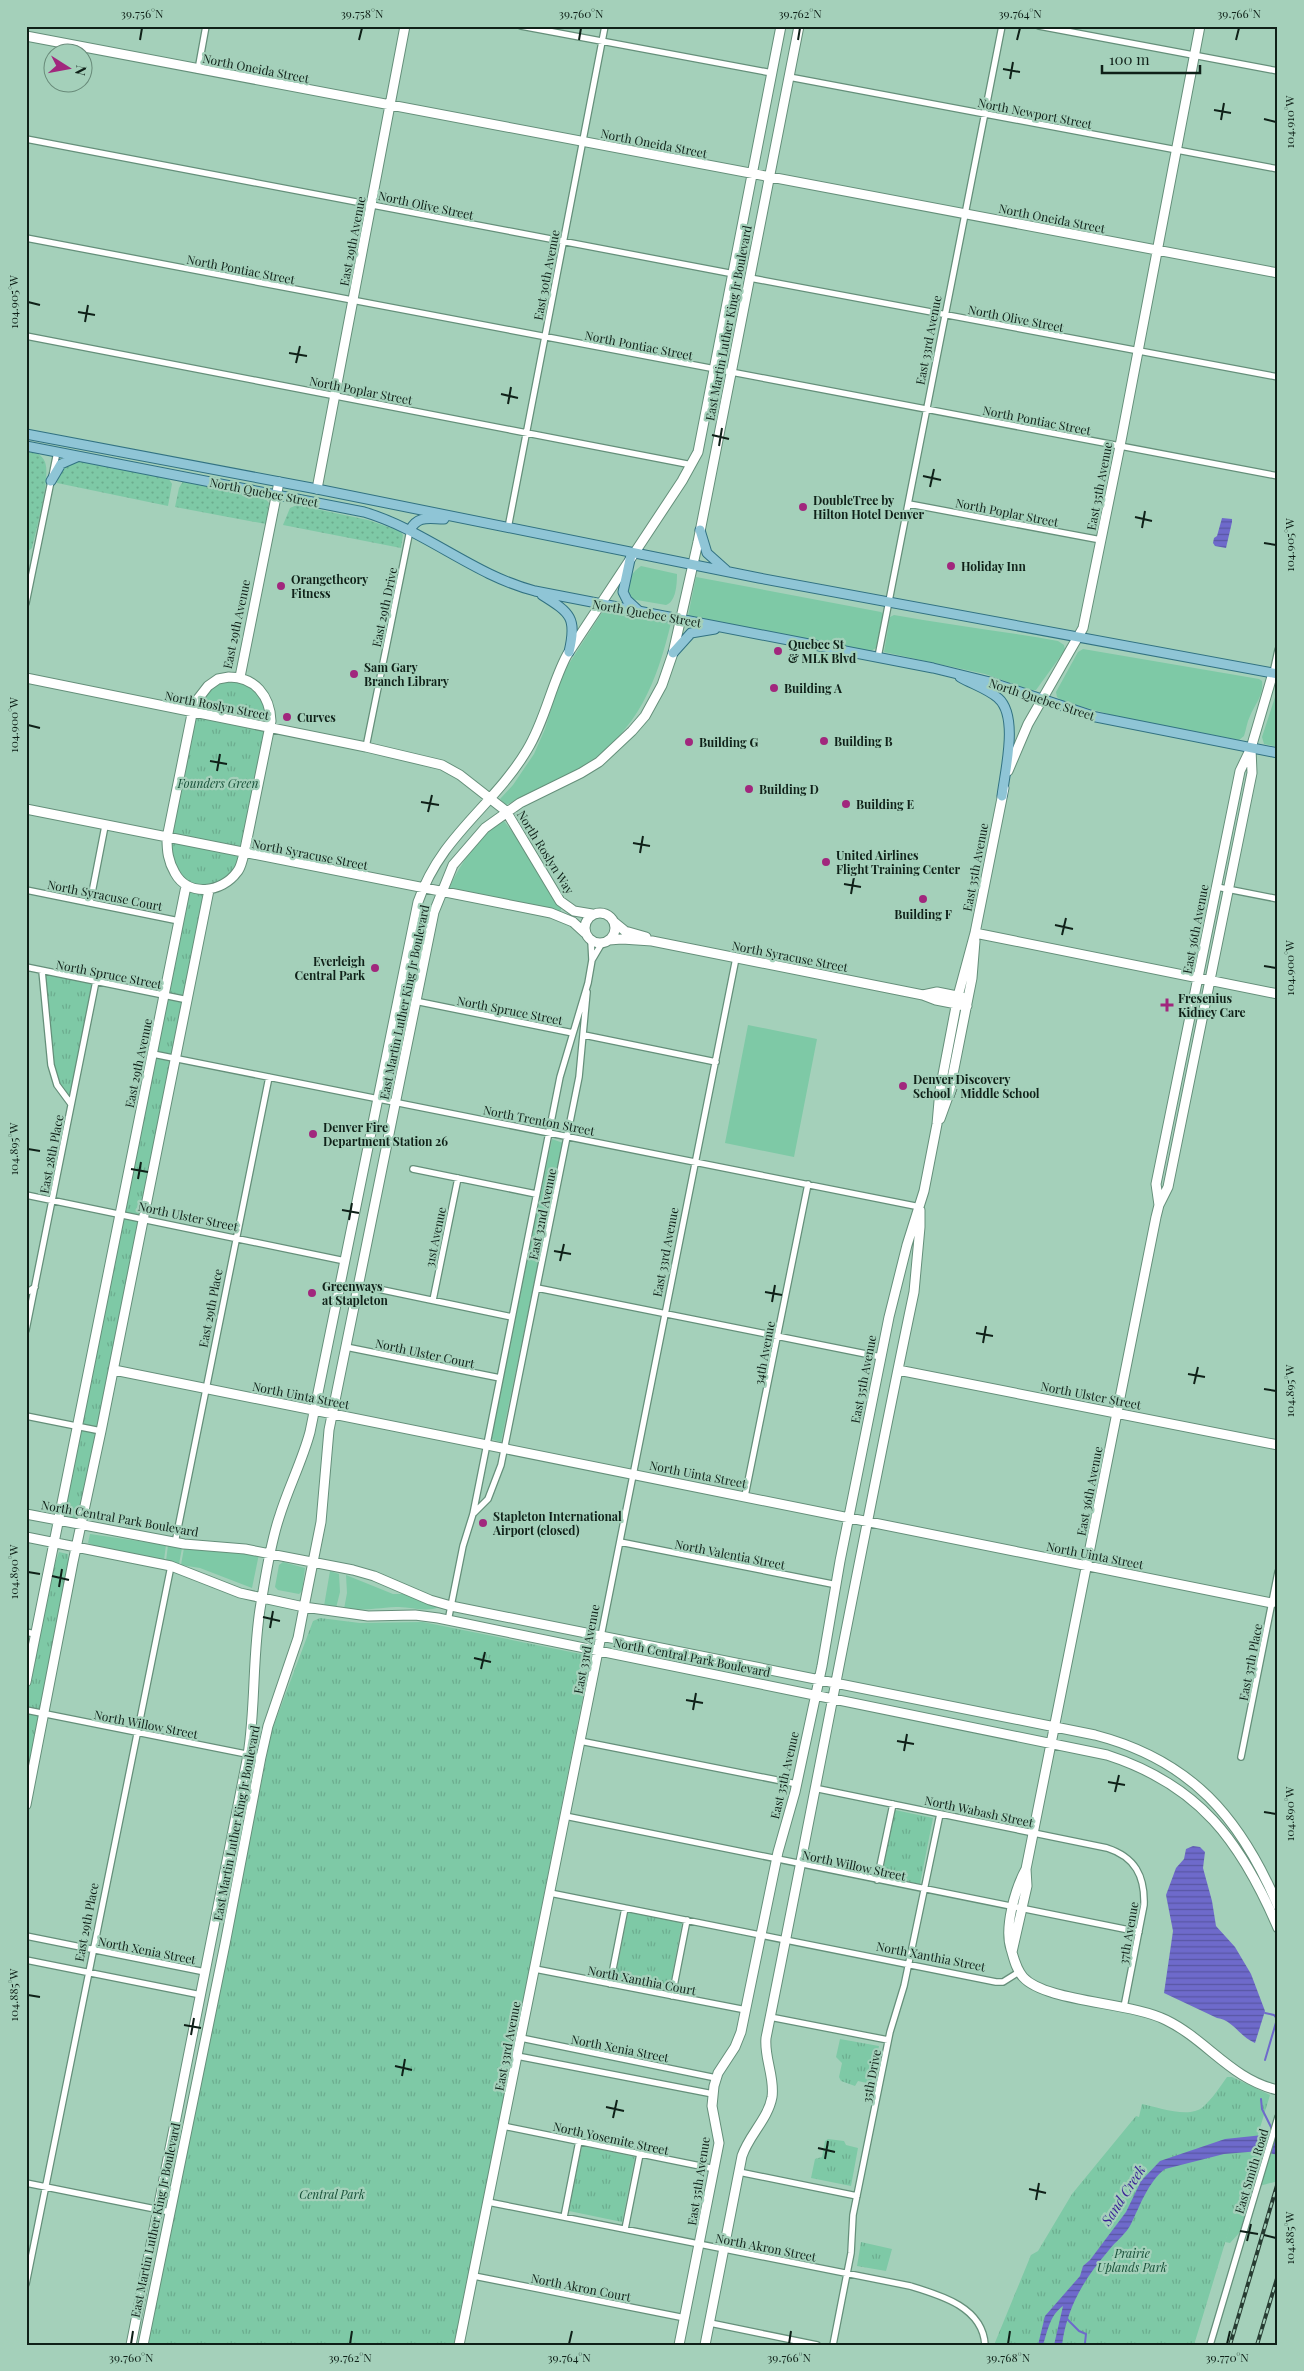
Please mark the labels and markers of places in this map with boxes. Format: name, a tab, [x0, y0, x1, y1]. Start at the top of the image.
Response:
place label: DoubleTree by Hilton Hotel Denver	[813, 492, 925, 522]
marker: DoubleTree by Hilton Hotel Denver	[797, 501, 809, 513]
place label: Holiday Inn	[961, 558, 1026, 574]
marker: Holiday Inn	[945, 560, 957, 572]
place label: Orangetheory Fitness	[291, 571, 369, 601]
marker: Orangetheory Fitness	[275, 580, 287, 592]
place label: Quebec St & MLK Blvd	[788, 636, 856, 666]
marker: Quebec St & MLK Blvd	[772, 645, 784, 657]
place label: Sam Gary Branch Library	[364, 659, 450, 689]
marker: Sam Gary Branch Library	[348, 668, 360, 680]
place label: Building A	[784, 680, 843, 696]
marker: Building A	[768, 682, 780, 694]
place label: Curves	[297, 709, 336, 725]
marker: Curves	[281, 711, 293, 723]
place label: Building B	[834, 733, 892, 749]
place label: Building G	[699, 734, 758, 750]
marker: Building B	[818, 735, 830, 747]
marker: Building G	[683, 736, 695, 748]
place label: Building D	[759, 781, 819, 797]
marker: Building D	[743, 783, 755, 795]
place label: Building E	[856, 796, 914, 812]
marker: Building E	[840, 798, 852, 810]
place label: United Airlines Flight Training Center	[836, 847, 961, 877]
marker: United Airlines Flight Training Center	[820, 856, 832, 868]
marker: Building F	[917, 893, 929, 905]
place label: Building F	[894, 906, 952, 922]
place label: Everleigh Central Park	[295, 953, 366, 983]
marker: Everleigh Central Park	[369, 962, 381, 974]
place label: Fresenius Kidney Care	[1178, 990, 1246, 1020]
marker: Fresenius Kidney Care	[1160, 998, 1174, 1012]
place label: Denver Discovery School / Middle School	[913, 1071, 1040, 1101]
marker: Denver Discovery School / Middle School	[897, 1080, 909, 1092]
place label: Denver Fire Department Station 26	[323, 1119, 448, 1149]
marker: Denver Fire Department Station 26	[307, 1128, 319, 1140]
place label: Greenways at Stapleton	[322, 1278, 388, 1308]
marker: Greenways at Stapleton	[306, 1287, 318, 1299]
place label: Stapleton International Airport (closed)	[492, 1508, 622, 1538]
marker: Stapleton International Airport (closed)	[477, 1517, 489, 1529]

